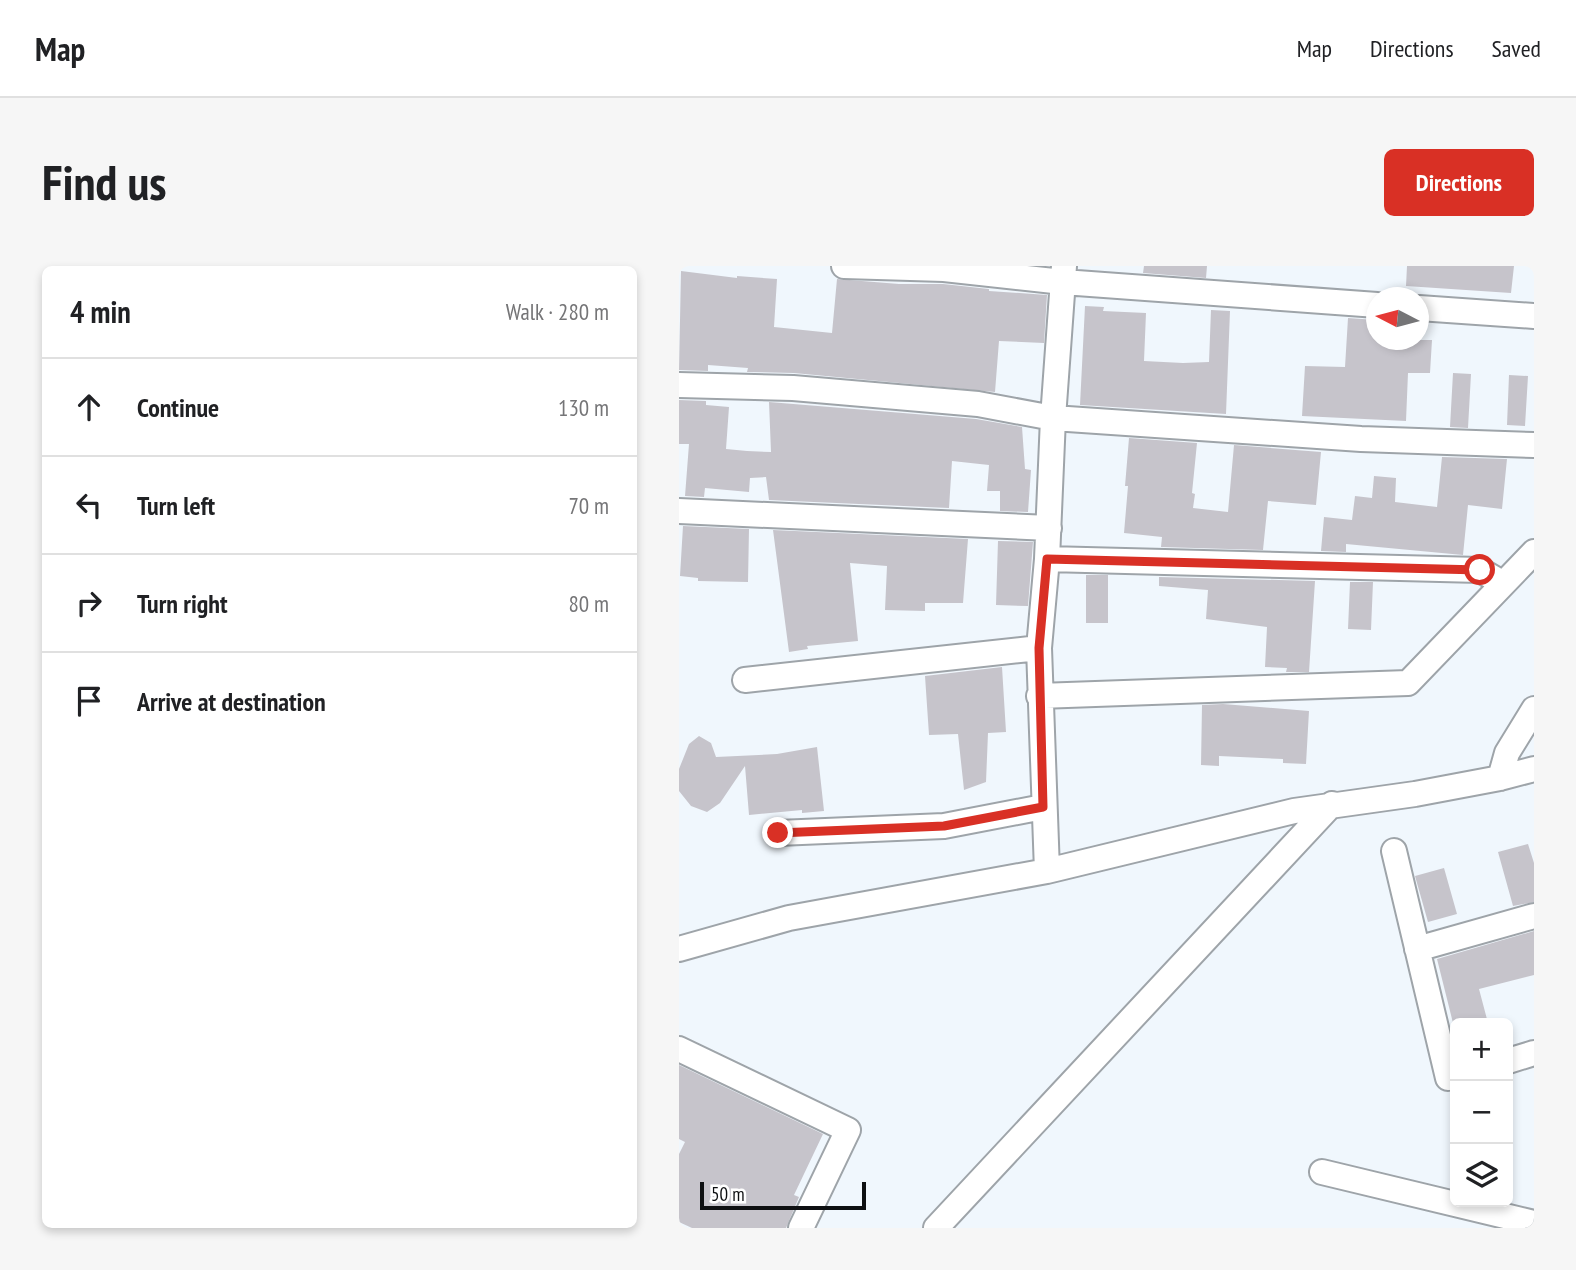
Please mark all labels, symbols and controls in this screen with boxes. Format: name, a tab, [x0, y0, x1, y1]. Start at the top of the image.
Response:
text: Map	[35, 27, 85, 70]
text: Map	[1297, 33, 1332, 64]
text: Directions	[1370, 33, 1454, 64]
text: Saved	[1492, 33, 1541, 64]
button: Directions	[1384, 149, 1534, 216]
text: Find us	[42, 150, 166, 214]
north arrow	[1366, 287, 1429, 350]
text: 4 min	[70, 292, 131, 331]
text: Walk · 280 m	[506, 297, 609, 326]
icon: ahead	[70, 388, 108, 426]
text: Continue	[137, 391, 219, 424]
text: 130 m	[558, 393, 609, 422]
icon: left	[70, 486, 108, 524]
text: Turn left	[137, 489, 215, 522]
text: 70 m	[568, 491, 609, 520]
route start	[1464, 554, 1495, 585]
icon: right	[70, 584, 108, 622]
text: Turn right	[137, 587, 228, 620]
text: 80 m	[568, 589, 609, 618]
icon: arrive	[70, 682, 108, 720]
text: Arrive at destination	[137, 685, 326, 718]
route end	[762, 817, 793, 848]
map controls	[1450, 1018, 1513, 1207]
button: +	[1450, 1018, 1513, 1081]
button: −	[1450, 1081, 1513, 1144]
button: layers	[1450, 1144, 1513, 1207]
scale bar	[700, 1179, 866, 1211]
text: 50 m	[711, 1182, 745, 1206]

